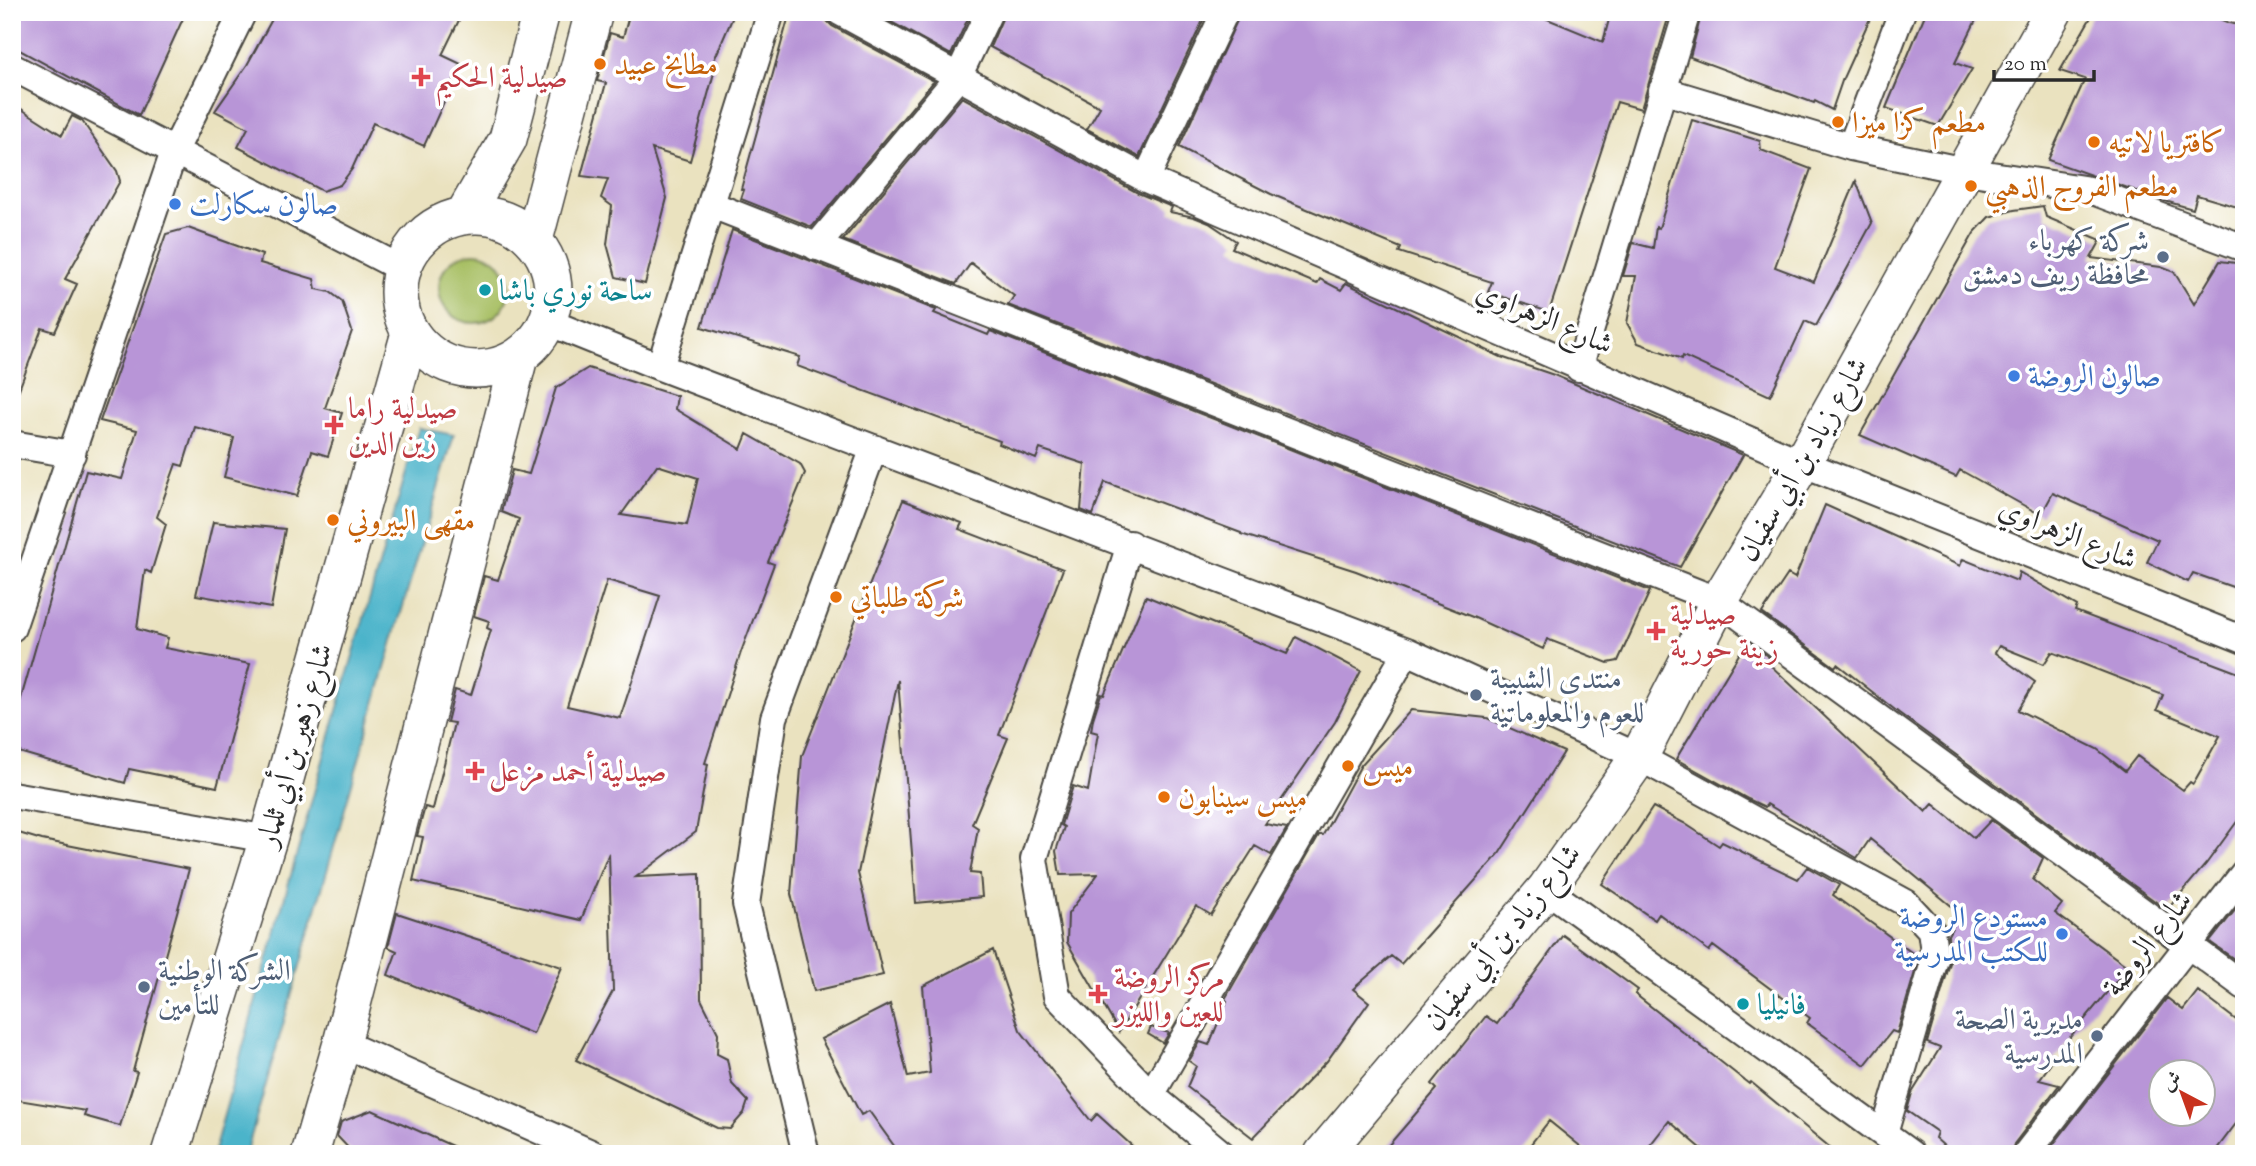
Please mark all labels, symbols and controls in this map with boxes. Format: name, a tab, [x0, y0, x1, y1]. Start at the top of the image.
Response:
scale bar	[1994, 38, 2093, 82]
place label: مطابخ عبيد	[614, 45, 718, 89]
text: 20 m	[2004, 50, 2047, 80]
marker: مطابخ عبيد	[592, 56, 608, 72]
place label: صيدلية الحكيم	[435, 58, 568, 106]
marker: صيدلية الحكيم	[413, 69, 429, 85]
place label: مطعم كزا ميزا	[1852, 103, 1986, 150]
marker: مطعم كزا ميزا	[1830, 114, 1846, 130]
place label: كافتريا لاتيه	[2108, 123, 2224, 166]
marker: كافتريا لاتيه	[2086, 134, 2102, 150]
place label: مطعم الفروج الذهبي	[1985, 167, 2179, 214]
marker: مطعم الفروج الذهبي	[1963, 178, 1979, 194]
place label: صالون سكارلت	[189, 185, 338, 228]
marker: صالون سكارلت	[167, 196, 183, 212]
place label: شركة كهرباء محافظة ريف دمشق	[1963, 221, 2149, 298]
marker: شركة كهرباء محافظة ريف دمشق	[2155, 249, 2171, 265]
place label: ساحة نوري باشا	[499, 271, 653, 314]
street label: شارع الزهراوي	[1468, 271, 1619, 368]
marker: ساحة نوري باشا	[477, 282, 493, 298]
street label: شارع زياد بن أبي سفيان	[1726, 349, 1881, 571]
place label: صالون الروضة	[2028, 357, 2161, 400]
marker: صالون الروضة	[2006, 368, 2022, 384]
place label: صيدلية راما زين الدين	[348, 389, 458, 466]
marker: صيدلية راما زين الدين	[326, 417, 342, 433]
street label: شارع الزهراوي	[1991, 488, 2143, 583]
place label: مقهى البيروني	[347, 501, 475, 544]
marker: مقهى البيروني	[325, 512, 341, 528]
place label: شركة طلباتي	[850, 578, 964, 621]
marker: شركة طلباتي	[828, 589, 844, 605]
place label: صيدلية زينة حورية	[1670, 595, 1779, 672]
marker: صيدلية زينة حورية	[1648, 623, 1664, 639]
street label: شارع زهير بن أبي ثلمار	[244, 638, 347, 856]
place label: منتدى الشبيبة للعوم والمعلوماتية	[1490, 659, 1645, 738]
marker: منتدى الشبيبة للعوم والمعلوماتية	[1468, 687, 1484, 703]
place label: ميس	[1362, 747, 1413, 790]
place label: صيدلية أحمد مزعل	[489, 750, 667, 795]
marker: ميس	[1340, 758, 1356, 774]
marker: صيدلية أحمد مزعل	[467, 763, 483, 779]
place label: ميس سينابون	[1178, 778, 1308, 821]
marker: ميس سينابون	[1156, 789, 1172, 805]
street label: شارع زياد بن أبي سفيان	[1413, 834, 1594, 1042]
street label: شارع الروضة	[2094, 882, 2205, 1007]
place label: مستودع الروضة للكتب المدرسية	[1894, 898, 2048, 975]
marker: مستودع الروضة للكتب المدرسية	[2054, 926, 2070, 942]
place label: الشركة الوطنية للتأمين	[158, 951, 291, 1028]
place label: مركز الروضة للعين والليزر	[1111, 958, 1225, 1035]
marker: الشركة الوطنية للتأمين	[136, 979, 152, 995]
marker: مركز الروضة للعين والليزر	[1088, 984, 1108, 1004]
place label: فانيليا	[1757, 985, 1806, 1028]
marker: فانيليا	[1735, 996, 1751, 1012]
place label: مديرية الصحة المدرسية	[1955, 1000, 2083, 1077]
marker: مديرية الصحة المدرسية	[2089, 1028, 2105, 1044]
north arrow	[2148, 1058, 2218, 1128]
text: ش	[2157, 1066, 2188, 1098]

